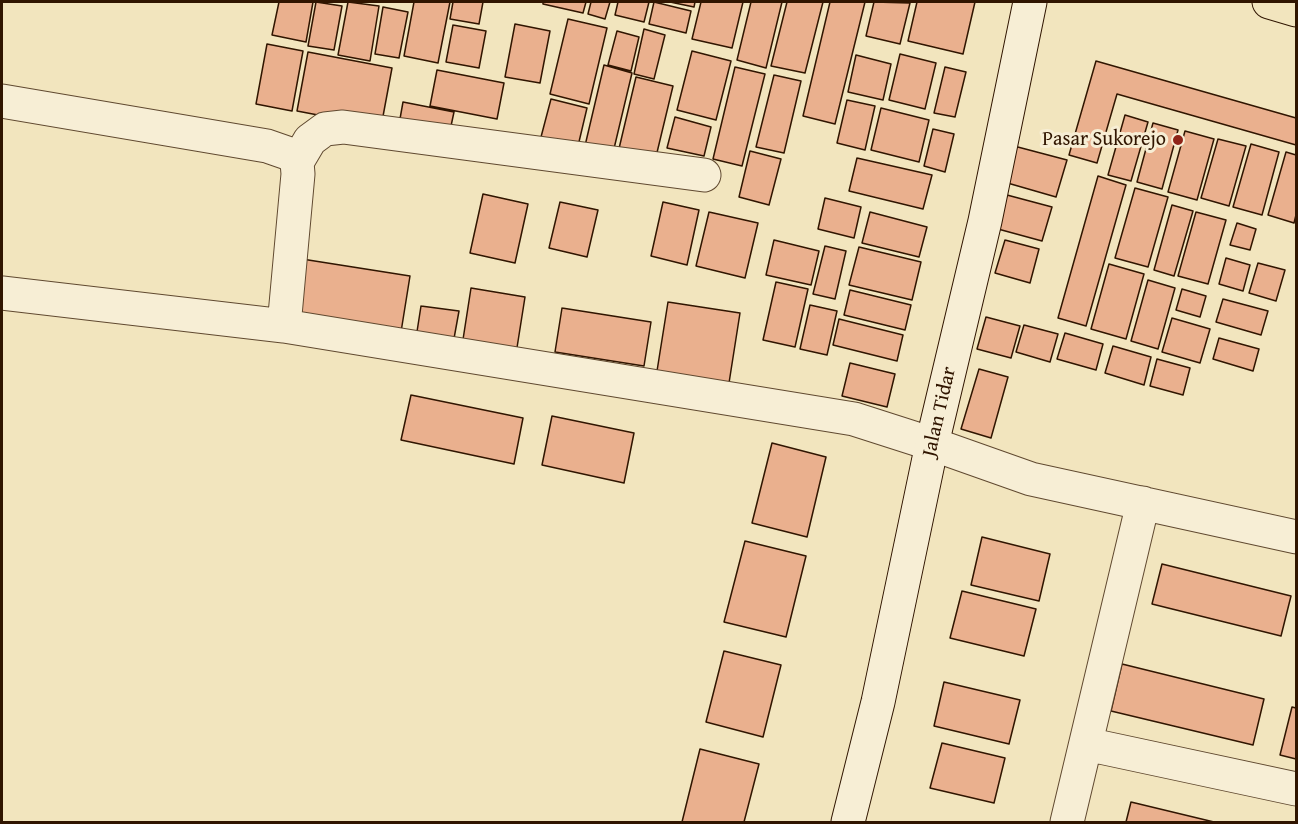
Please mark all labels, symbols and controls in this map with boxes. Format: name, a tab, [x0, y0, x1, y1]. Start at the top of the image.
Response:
place label: Pasar Sukorejo	[1042, 128, 1166, 152]
marker: Pasar Sukorejo	[1171, 133, 1185, 147]
street label: Jalan Tidar	[918, 365, 962, 459]

